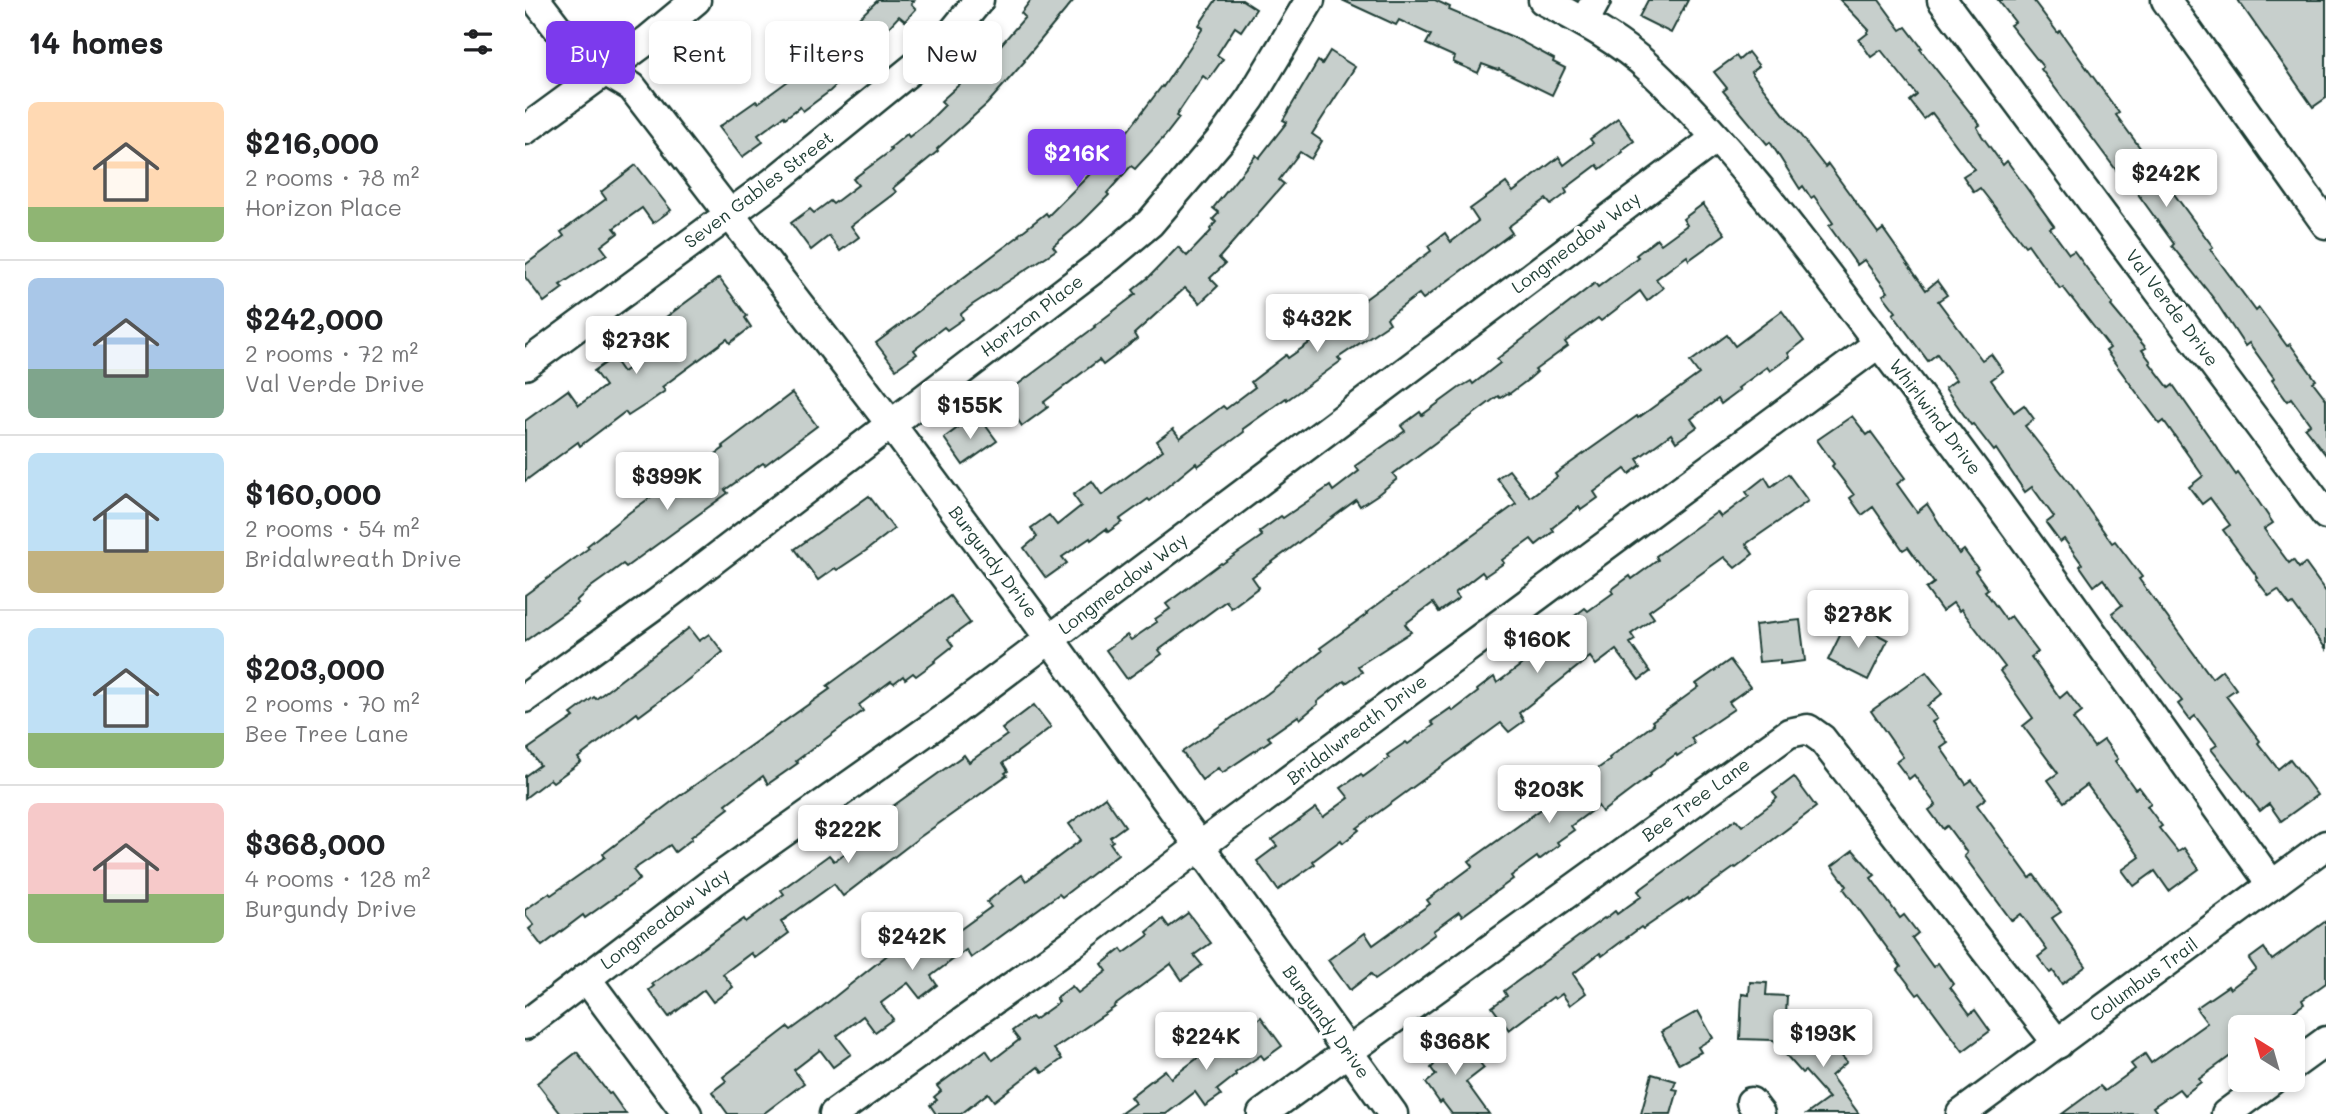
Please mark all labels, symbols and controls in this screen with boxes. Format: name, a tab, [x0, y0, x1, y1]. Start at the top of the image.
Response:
chip: Buy	[546, 21, 635, 84]
chip: Rent	[649, 21, 751, 84]
chip: Filters	[765, 21, 889, 84]
chip: New	[903, 21, 1002, 84]
text: 14 homes	[28, 22, 164, 62]
icon: filters	[459, 23, 497, 61]
text: $216,000	[245, 122, 379, 162]
street label: Seven Gables Street	[679, 125, 838, 253]
icon: home	[84, 130, 168, 214]
pin: $216K	[1028, 130, 1126, 189]
text: $216K	[1044, 137, 1110, 167]
pin: $242K	[2117, 150, 2215, 209]
text: $242K	[2131, 157, 2201, 187]
text: 2 rooms · 78 m²	[245, 162, 419, 192]
street label: Longmeadow Way	[1506, 186, 1645, 299]
text: Horizon Place	[245, 192, 402, 222]
street label: Val Verde Drive	[2121, 244, 2225, 371]
street label: Horizon Place	[975, 269, 1088, 362]
pin: $432K	[1268, 294, 1366, 354]
text: $242,000	[245, 298, 383, 338]
text: $432K	[1282, 302, 1352, 332]
icon: home	[84, 306, 168, 390]
pin: $273K	[587, 316, 685, 376]
text: $273K	[602, 324, 670, 354]
text: 2 rooms · 72 m²	[245, 338, 418, 368]
street label: Whirlwind Drive	[1884, 354, 1987, 479]
text: Val Verde Drive	[245, 368, 425, 398]
pin: $155K	[921, 382, 1019, 441]
text: $155K	[937, 389, 1003, 419]
pin: $399K	[618, 452, 716, 512]
text: $399K	[632, 460, 702, 490]
text: $160,000	[245, 473, 381, 513]
icon: home	[84, 481, 168, 565]
street label: Burgundy Drive	[944, 500, 1044, 622]
text: 2 rooms · 54 m²	[245, 513, 420, 543]
street label: Longmeadow Way	[1053, 527, 1192, 640]
text: Bridalwreath Drive	[245, 543, 462, 573]
pin: $278K	[1809, 590, 1907, 650]
text: $278K	[1823, 598, 1893, 628]
pin: $160K	[1488, 616, 1586, 675]
text: $160K	[1503, 623, 1571, 653]
text: $203,000	[245, 648, 385, 688]
icon: home	[84, 656, 168, 740]
street label: Bridalwreath Drive	[1281, 669, 1431, 790]
text: 2 rooms · 70 m²	[245, 688, 420, 718]
text: Bee Tree Lane	[245, 718, 409, 748]
street label: Bee Tree Lane	[1637, 752, 1754, 847]
pin: $203K	[1500, 766, 1598, 825]
text: $203K	[1514, 773, 1584, 803]
pin: $222K	[799, 806, 897, 865]
text: $222K	[814, 813, 882, 843]
text: $368,000	[245, 823, 385, 863]
icon: home	[84, 831, 168, 915]
street label: Longmeadow Way	[595, 862, 734, 975]
text: 4 rooms · 128 m²	[245, 863, 430, 893]
text: Burgundy Drive	[245, 893, 417, 923]
pin: $242K	[863, 912, 961, 972]
text: $242K	[877, 920, 947, 950]
street label: Columbus Trail	[2084, 932, 2202, 1027]
street label: Burgundy Drive	[1278, 960, 1376, 1083]
pin: $193K	[1774, 1010, 1872, 1069]
pin: $224K	[1157, 1012, 1255, 1072]
north arrow	[2228, 1015, 2305, 1092]
map controls	[2228, 1015, 2305, 1092]
text: $193K	[1789, 1017, 1857, 1047]
pin: $368K	[1406, 1018, 1504, 1077]
text: $224K	[1171, 1020, 1241, 1050]
text: $368K	[1419, 1025, 1491, 1055]

